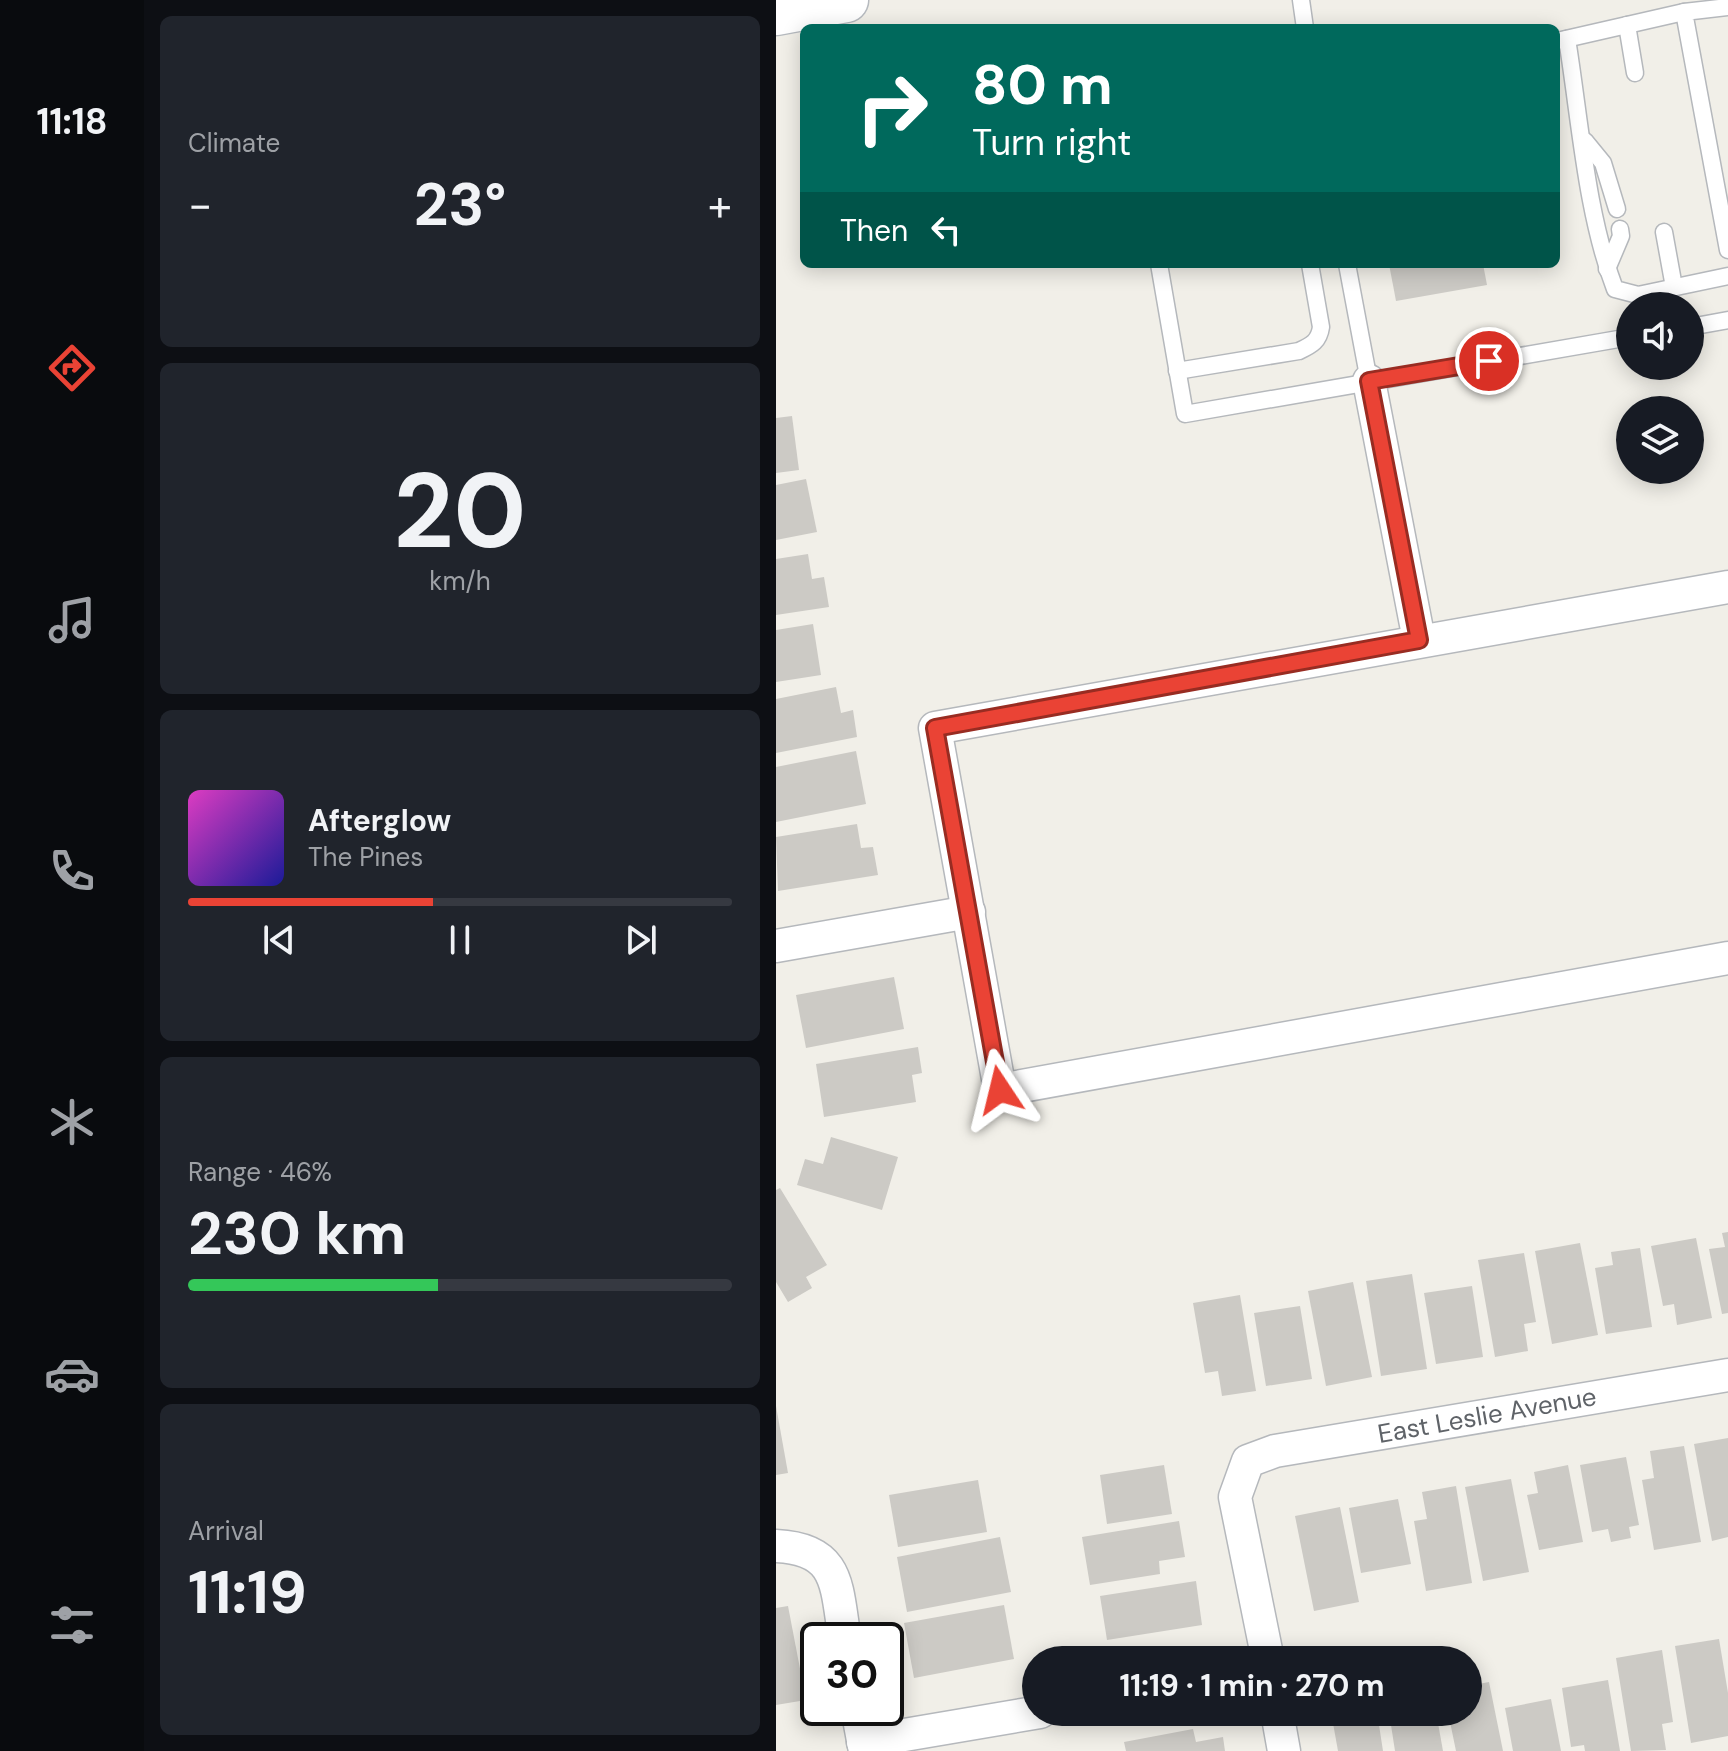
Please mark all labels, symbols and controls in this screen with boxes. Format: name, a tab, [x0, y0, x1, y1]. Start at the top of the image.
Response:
text: 80 m	[972, 48, 1113, 121]
icon: right	[840, 56, 944, 160]
text: 11:18	[36, 98, 108, 145]
text: Turn right	[972, 119, 1131, 166]
text: Climate	[188, 126, 280, 160]
text: 23°	[414, 165, 506, 244]
text: −	[188, 176, 212, 234]
text: +	[708, 176, 732, 234]
icon: left	[924, 208, 968, 252]
text: Then	[840, 211, 908, 250]
map controls	[1616, 292, 1704, 484]
button: sound	[1616, 292, 1704, 380]
pin	[1455, 327, 1523, 395]
icon: arrive	[1467, 339, 1511, 383]
icon: directions	[44, 340, 100, 396]
button: layers	[1616, 396, 1704, 484]
text: 20	[394, 444, 526, 579]
text: km/h	[429, 564, 491, 598]
icon: music	[44, 592, 100, 648]
text: Afterglow	[308, 801, 451, 840]
text: The Pines	[308, 840, 423, 874]
icon: phone	[44, 843, 100, 899]
icon: previous	[257, 918, 301, 962]
icon: pause	[438, 918, 482, 962]
icon: next	[619, 918, 663, 962]
position arrow	[958, 1048, 1042, 1132]
icon: climate	[44, 1094, 100, 1150]
text: Range · 46%	[188, 1155, 332, 1189]
text: 230 km	[188, 1194, 406, 1273]
icon: car	[44, 1346, 100, 1402]
street label: East Leslie Avenue	[1375, 1379, 1599, 1451]
text: Arrival	[188, 1514, 264, 1548]
text: 11:19	[188, 1553, 307, 1632]
icon: filters	[44, 1597, 100, 1653]
speed limit sign: 30	[800, 1622, 904, 1726]
text: 11:19 · 1 min · 270 m	[1119, 1666, 1385, 1705]

